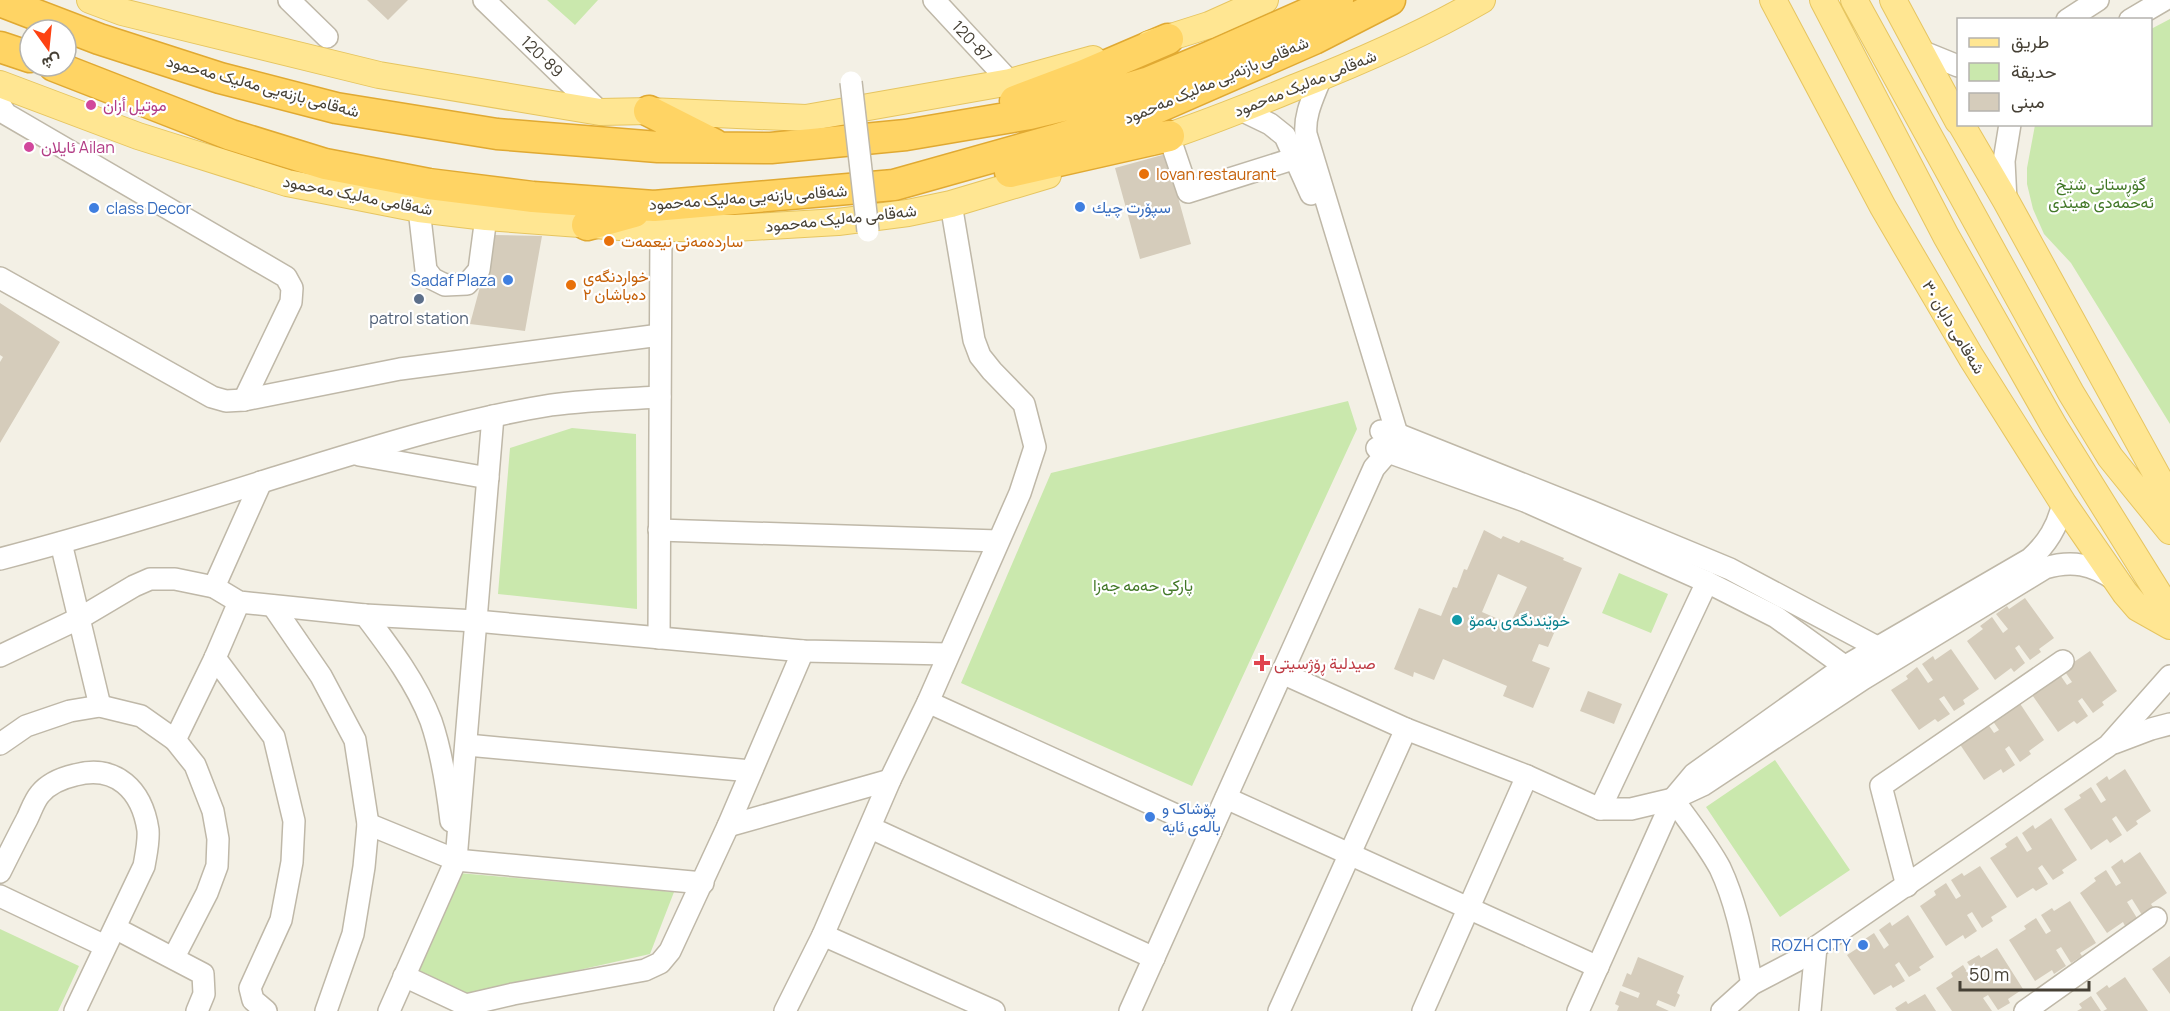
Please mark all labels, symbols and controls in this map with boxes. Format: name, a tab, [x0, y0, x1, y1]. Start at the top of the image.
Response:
street label: 120-87	[947, 16, 997, 67]
north arrow	[18, 18, 78, 78]
legend	[1957, 18, 2152, 126]
text: طريق	[2011, 29, 2049, 53]
street label: 120-89	[516, 31, 568, 82]
street label: شەقامی بازنەیی مەلیک مەحمود	[1120, 31, 1312, 129]
street label: شەقامی مەلیک مەحمود	[1230, 44, 1380, 122]
text: ش	[40, 49, 64, 76]
street label: شەقامی بازنەیی مەلیک مەحمود	[164, 50, 362, 122]
text: حديقة	[2011, 59, 2057, 83]
text: مبنى	[2011, 89, 2045, 113]
place label: موتيل أزان	[103, 94, 166, 116]
marker: موتيل أزان	[84, 98, 98, 112]
place label: ئایلان Ailan	[41, 136, 115, 158]
marker: ئایلان Ailan	[22, 140, 36, 154]
place label: lovan restaurant	[1156, 163, 1277, 185]
marker: lovan restaurant	[1137, 167, 1151, 181]
street label: شەقامی مەلیک مەحمود	[281, 170, 435, 220]
park label: گۆڕستانی شێخ ئەحمەدی هیندی	[2048, 173, 2154, 213]
street label: شەقامی بازنەیی مەلیک مەحمود	[648, 179, 848, 215]
place label: سپۆرت چيك	[1092, 196, 1171, 219]
place label: class Decor	[106, 197, 191, 219]
street label: شەقامی مەلیک مەحمود	[764, 199, 918, 237]
marker: سپۆرت چيك	[1073, 200, 1087, 214]
marker: class Decor	[87, 201, 101, 215]
place label: ساردەمەنی نیعمەت	[621, 230, 743, 252]
marker: ساردەمەنی نیعمەت	[602, 234, 616, 248]
place label: خواردنگەی دەباشان ٢	[583, 265, 649, 305]
place label: Sadaf Plaza	[411, 269, 496, 291]
marker: Sadaf Plaza	[501, 273, 515, 287]
street label: شەقامی دابان ٣٠	[1917, 276, 1991, 378]
marker: خواردنگەی دەباشان ٢	[564, 278, 578, 292]
marker: patrol station	[412, 292, 426, 306]
place label: patrol station	[369, 307, 469, 329]
park label: پارکی حەمە جەزا	[1093, 574, 1193, 597]
place label: خوێندنگەی بەمۆ	[1469, 609, 1570, 631]
marker: خوێندنگەی بەمۆ	[1450, 613, 1464, 627]
place label: صيدلية ڕۆژسیتی	[1274, 652, 1376, 676]
marker: صيدلية ڕۆژسیتی	[1255, 656, 1269, 670]
place label: پۆشاک و بالەی ئایە	[1162, 797, 1221, 837]
marker: پۆشاک و بالەی ئایە	[1143, 810, 1157, 824]
place label: ROZH CITY	[1771, 934, 1851, 956]
marker: ROZH CITY	[1856, 938, 1870, 952]
scale bar	[1960, 954, 2089, 992]
text: 50 m	[1969, 962, 2009, 986]

